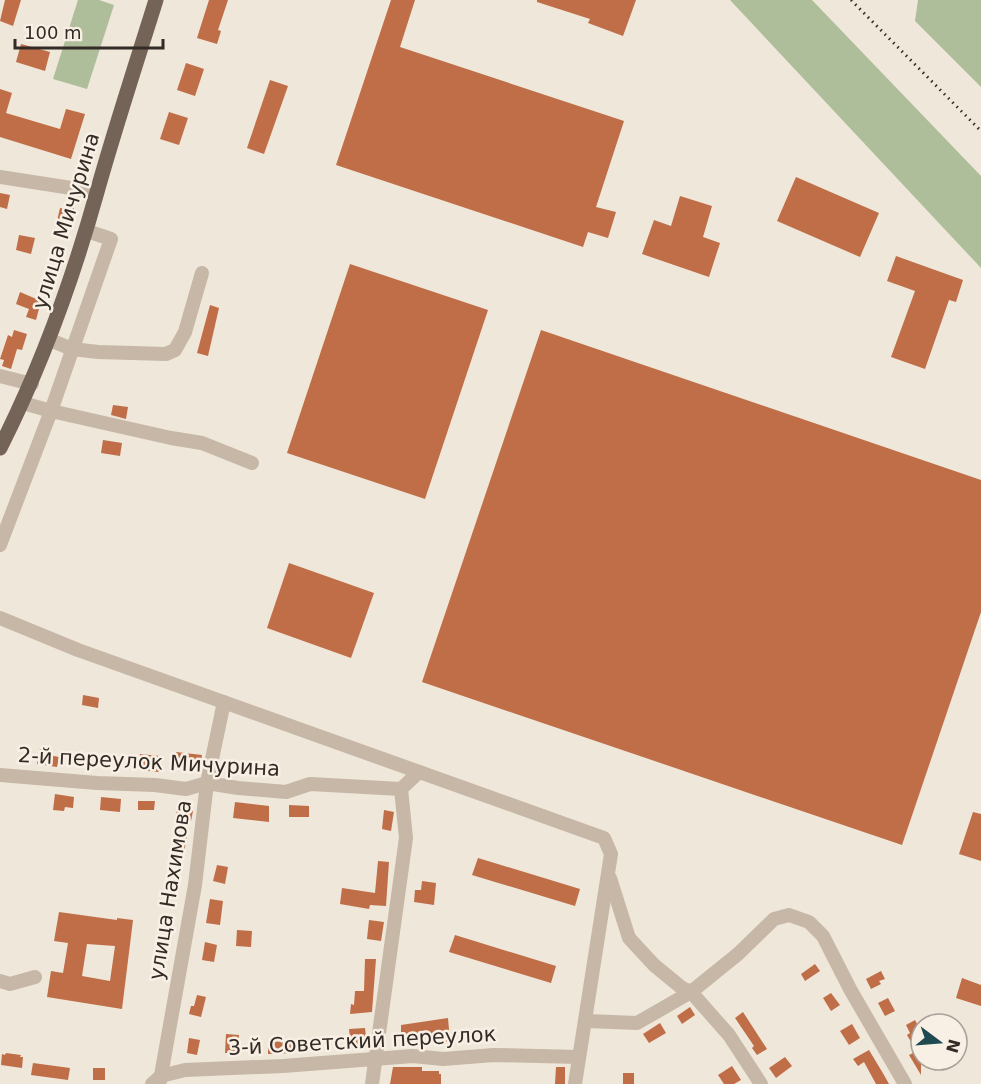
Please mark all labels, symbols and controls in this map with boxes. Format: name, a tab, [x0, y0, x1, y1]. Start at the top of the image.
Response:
scale bar	[15, 12, 164, 50]
text: 100 m	[24, 22, 82, 43]
street label: улица Мичурина	[28, 130, 104, 312]
street label: 2-й переулок Мичурина	[17, 743, 281, 781]
street label: улица Нахимова	[144, 798, 196, 982]
north arrow	[909, 1012, 969, 1072]
street label: 3-й Советский переулок	[227, 1022, 497, 1060]
text: N	[942, 1037, 964, 1055]

